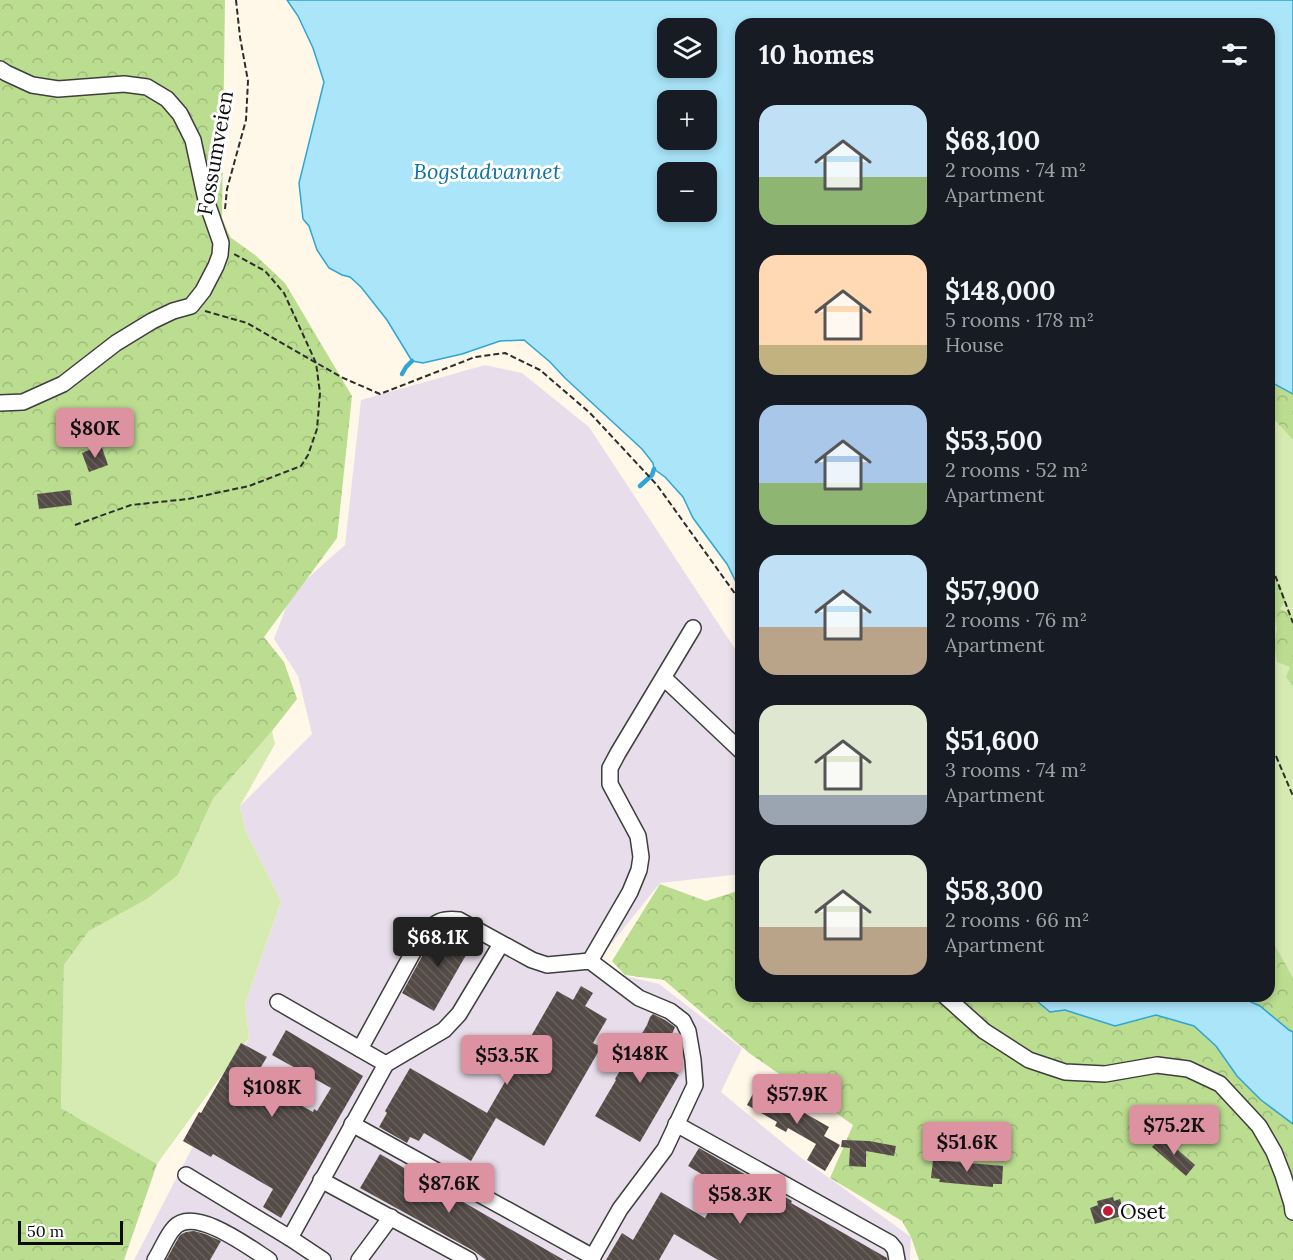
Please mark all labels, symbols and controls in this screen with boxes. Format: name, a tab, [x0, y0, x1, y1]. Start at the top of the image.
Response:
map controls	[657, 18, 717, 222]
button: layers	[657, 18, 717, 78]
text: 10 homes	[759, 38, 874, 71]
icon: filters	[1218, 38, 1251, 71]
street label: Fossumveien	[191, 88, 239, 217]
button: +	[657, 90, 717, 150]
text: $68,100	[945, 124, 1040, 157]
icon: home	[807, 129, 879, 201]
water label: Bogstadvannet	[413, 157, 561, 185]
text: 2 rooms · 74 m²	[945, 157, 1086, 182]
button: −	[657, 162, 717, 222]
text: Apartment	[945, 182, 1045, 207]
text: $148,000	[945, 274, 1056, 307]
icon: home	[807, 279, 879, 351]
text: 5 rooms · 178 m²	[945, 307, 1094, 332]
text: House	[945, 332, 1004, 357]
pin: $80K	[59, 408, 131, 459]
text: $80K	[70, 415, 120, 440]
text: $53,500	[945, 424, 1043, 457]
icon: home	[807, 429, 879, 501]
text: 2 rooms · 52 m²	[945, 457, 1088, 482]
text: Apartment	[945, 482, 1045, 507]
text: $57,900	[945, 574, 1039, 607]
icon: home	[807, 579, 879, 651]
text: 2 rooms · 76 m²	[945, 607, 1087, 632]
text: Apartment	[945, 632, 1045, 657]
text: $51,600	[945, 724, 1039, 757]
icon: home	[807, 729, 879, 801]
text: 3 rooms · 74 m²	[945, 757, 1087, 782]
text: Apartment	[945, 782, 1045, 807]
text: $58,300	[945, 874, 1043, 907]
icon: home	[807, 879, 879, 951]
text: 2 rooms · 66 m²	[945, 907, 1090, 932]
pin: $68.1K	[389, 917, 487, 968]
text: $68.1K	[407, 924, 469, 949]
text: Apartment	[945, 932, 1045, 957]
pin: $148K	[598, 1033, 682, 1084]
pin: $53.5K	[458, 1035, 556, 1086]
text: $148K	[612, 1040, 668, 1065]
text: $53.5K	[475, 1042, 539, 1067]
pin: $108K	[230, 1067, 314, 1118]
text: $108K	[243, 1074, 301, 1099]
pin: $57.9K	[748, 1074, 846, 1125]
text: $57.9K	[766, 1081, 828, 1106]
pin: $75.2K	[1125, 1105, 1223, 1156]
text: $75.2K	[1143, 1112, 1205, 1137]
pin: $51.6K	[918, 1122, 1016, 1173]
text: $51.6K	[936, 1129, 998, 1154]
pin: $87.6K	[400, 1163, 498, 1214]
text: $87.6K	[418, 1170, 480, 1195]
pin: $58.3K	[691, 1174, 789, 1225]
text: $58.3K	[708, 1181, 772, 1206]
place label: Oset	[1120, 1198, 1167, 1225]
marker: Oset	[1101, 1204, 1115, 1218]
scale bar	[18, 1218, 123, 1246]
text: 50 m	[27, 1221, 64, 1241]

